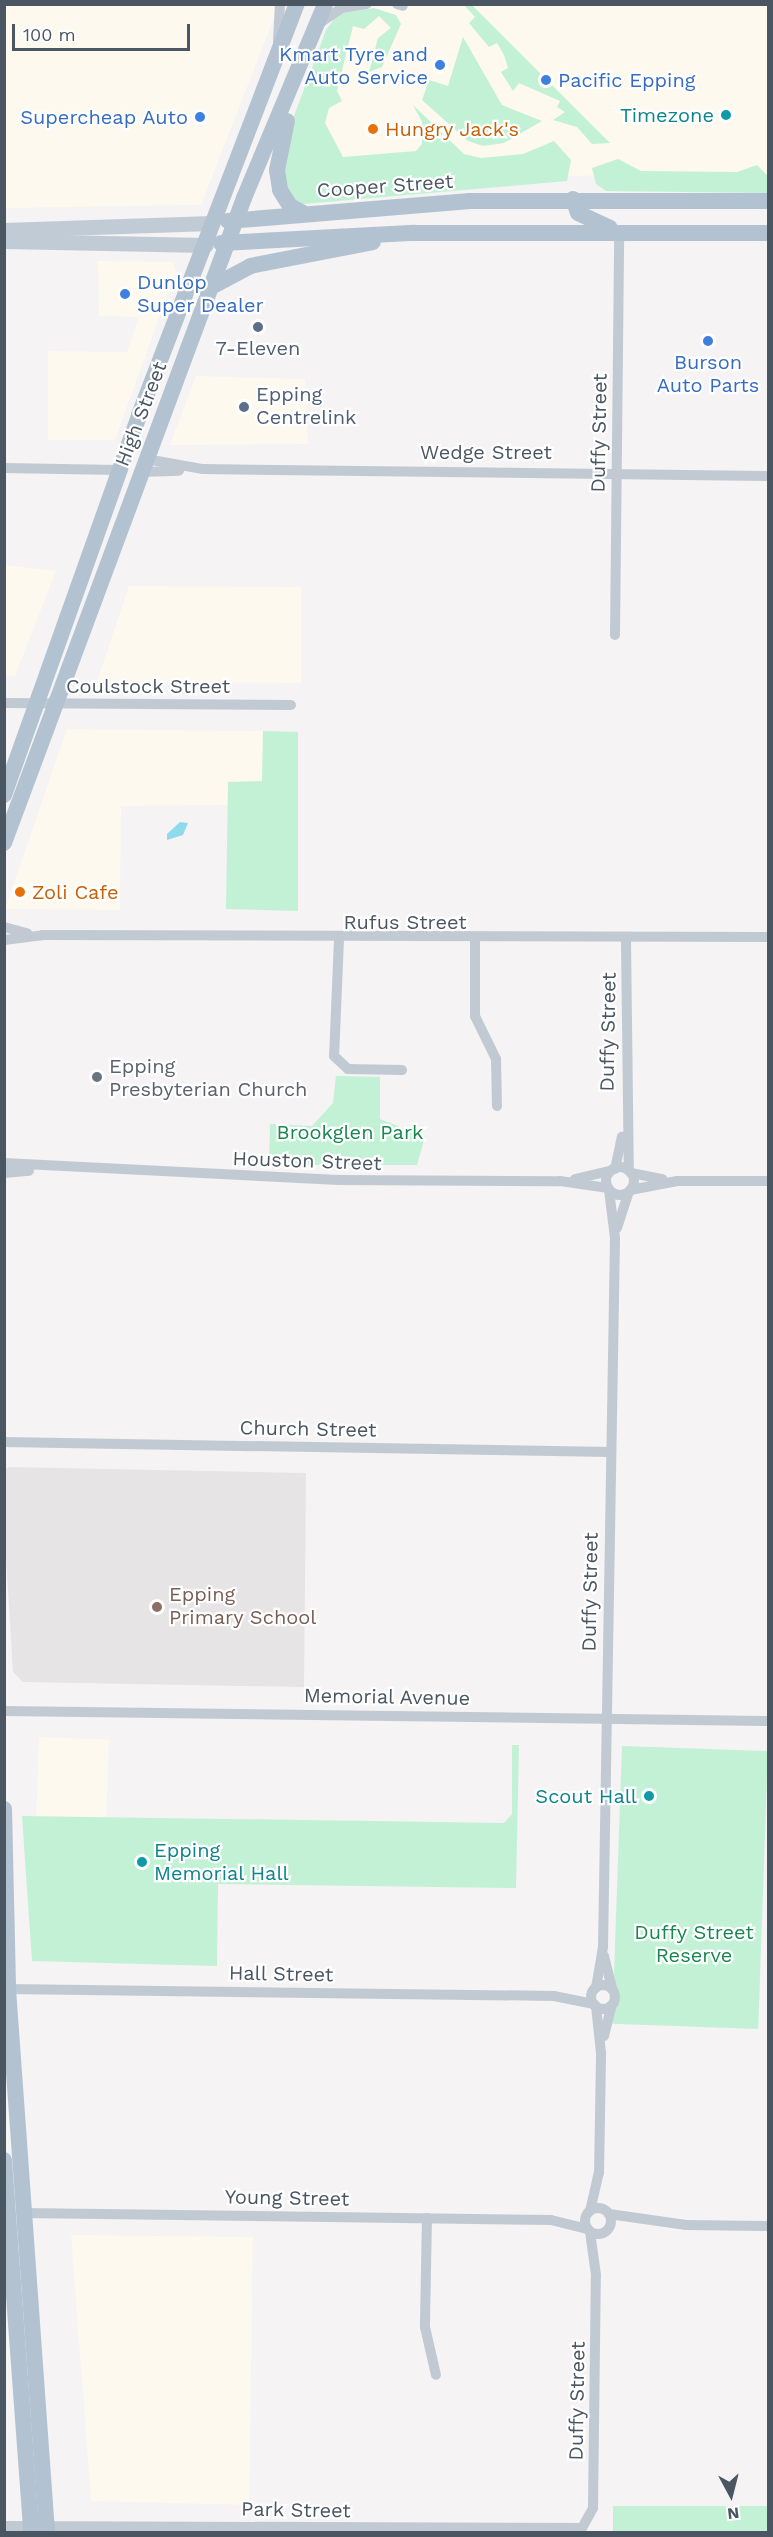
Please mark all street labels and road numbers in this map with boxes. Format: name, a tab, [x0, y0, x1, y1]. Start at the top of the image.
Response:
street label: Cooper Street	[316, 169, 454, 203]
street label: High Street	[110, 358, 172, 470]
street label: Duffy Street	[586, 373, 612, 493]
street label: Wedge Street	[420, 440, 552, 464]
street label: Coulstock Street	[66, 674, 230, 698]
street label: Rufus Street	[343, 910, 467, 934]
street label: Duffy Street	[595, 972, 621, 1092]
street label: Houston Street	[232, 1146, 382, 1176]
street label: Church Street	[239, 1416, 377, 1442]
street label: Duffy Street	[577, 1532, 603, 1652]
street label: Memorial Avenue	[303, 1684, 471, 1710]
street label: Hall Street	[228, 1961, 334, 1987]
street label: Young Street	[225, 2185, 349, 2211]
street label: Duffy Street	[564, 2341, 590, 2461]
street label: Park Street	[241, 2497, 351, 2523]

